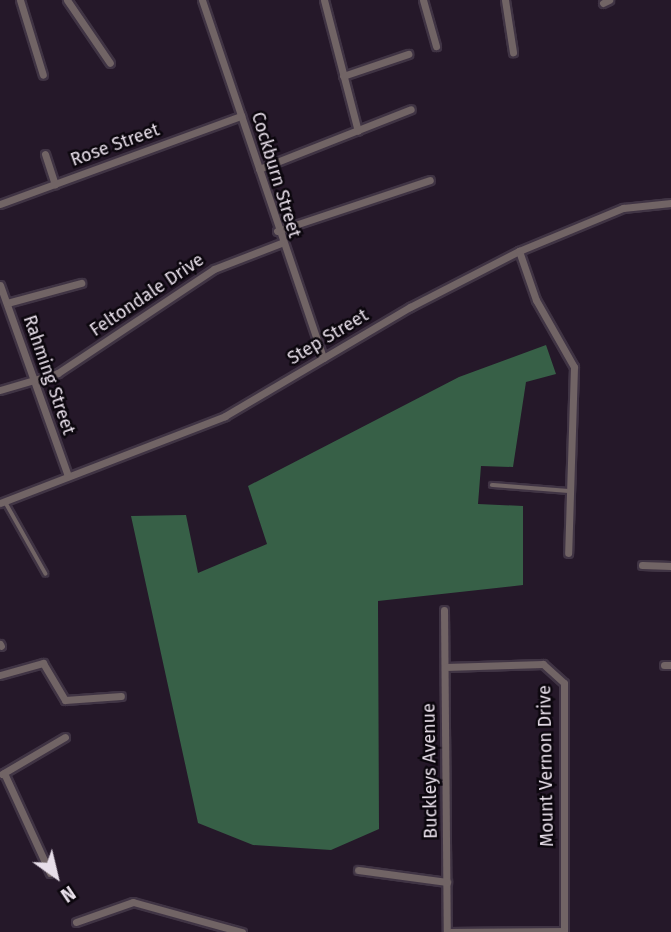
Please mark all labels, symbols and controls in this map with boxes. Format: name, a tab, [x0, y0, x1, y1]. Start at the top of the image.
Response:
street label: Cockburn Street	[247, 110, 305, 240]
street label: Rose Street	[68, 119, 162, 171]
street label: Feltondale Drive	[86, 249, 208, 341]
street label: Step Street	[284, 305, 372, 369]
street label: Rahming Street	[18, 312, 80, 438]
street label: Mount Vernon Drive	[534, 685, 558, 847]
street label: Buckleys Avenue	[418, 703, 442, 839]
north arrow	[21, 841, 91, 911]
text: N	[56, 881, 80, 907]

